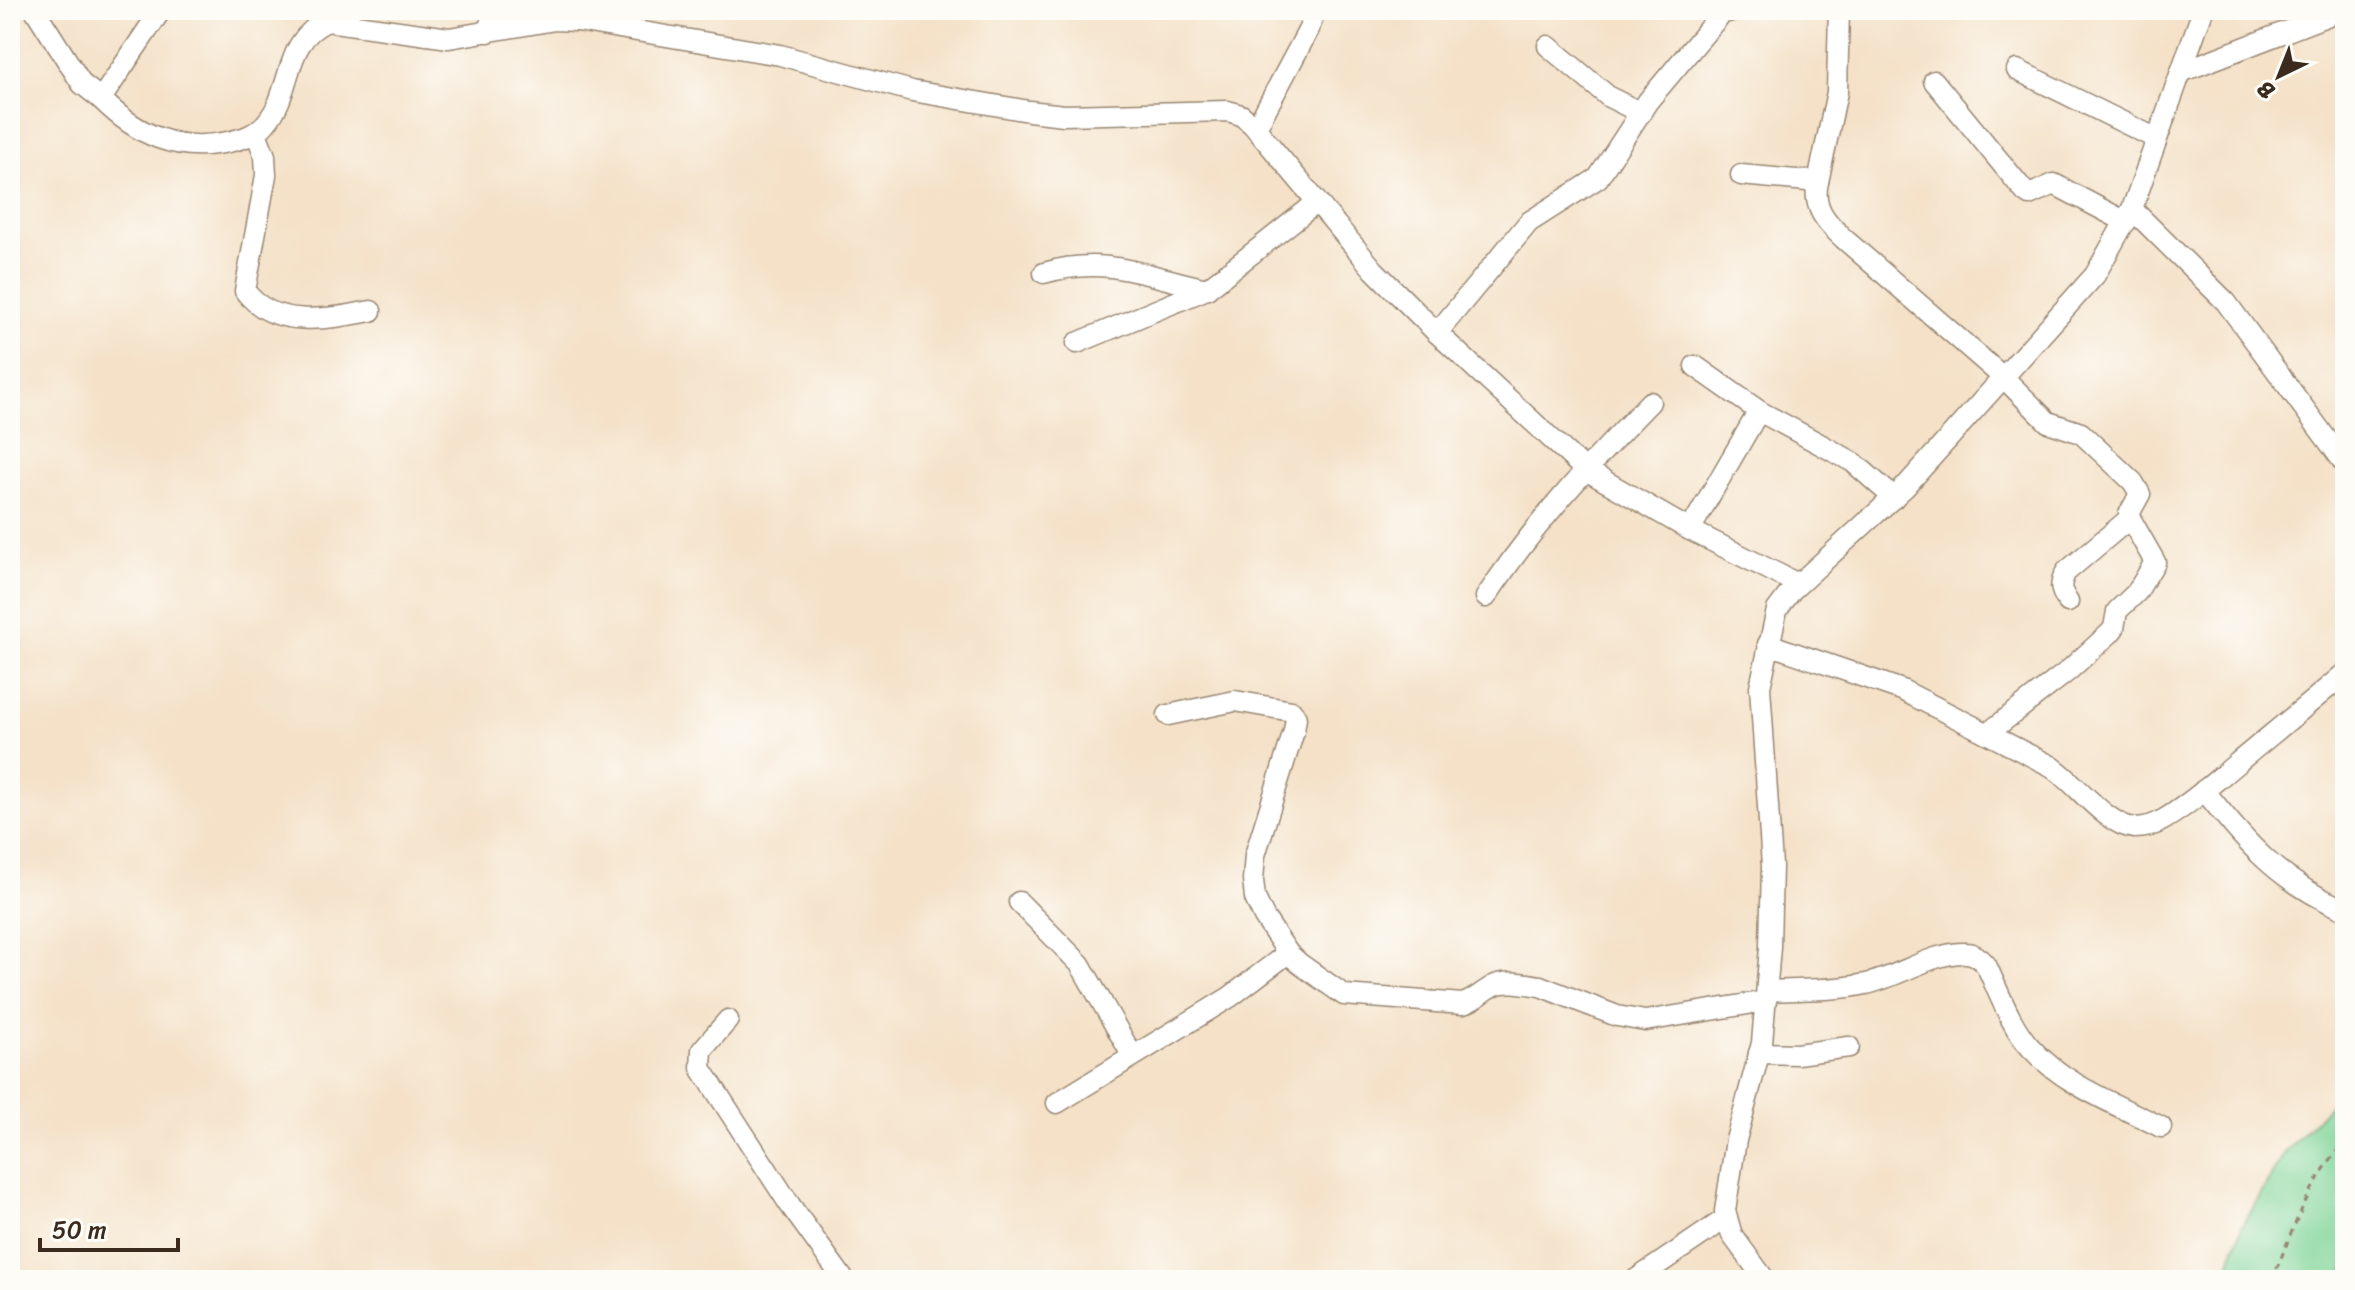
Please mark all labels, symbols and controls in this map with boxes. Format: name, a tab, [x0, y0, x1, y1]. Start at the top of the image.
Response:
north arrow	[2239, 36, 2319, 116]
text: B	[2247, 71, 2284, 109]
scale bar	[40, 1202, 178, 1252]
text: 50 m	[52, 1209, 107, 1251]

